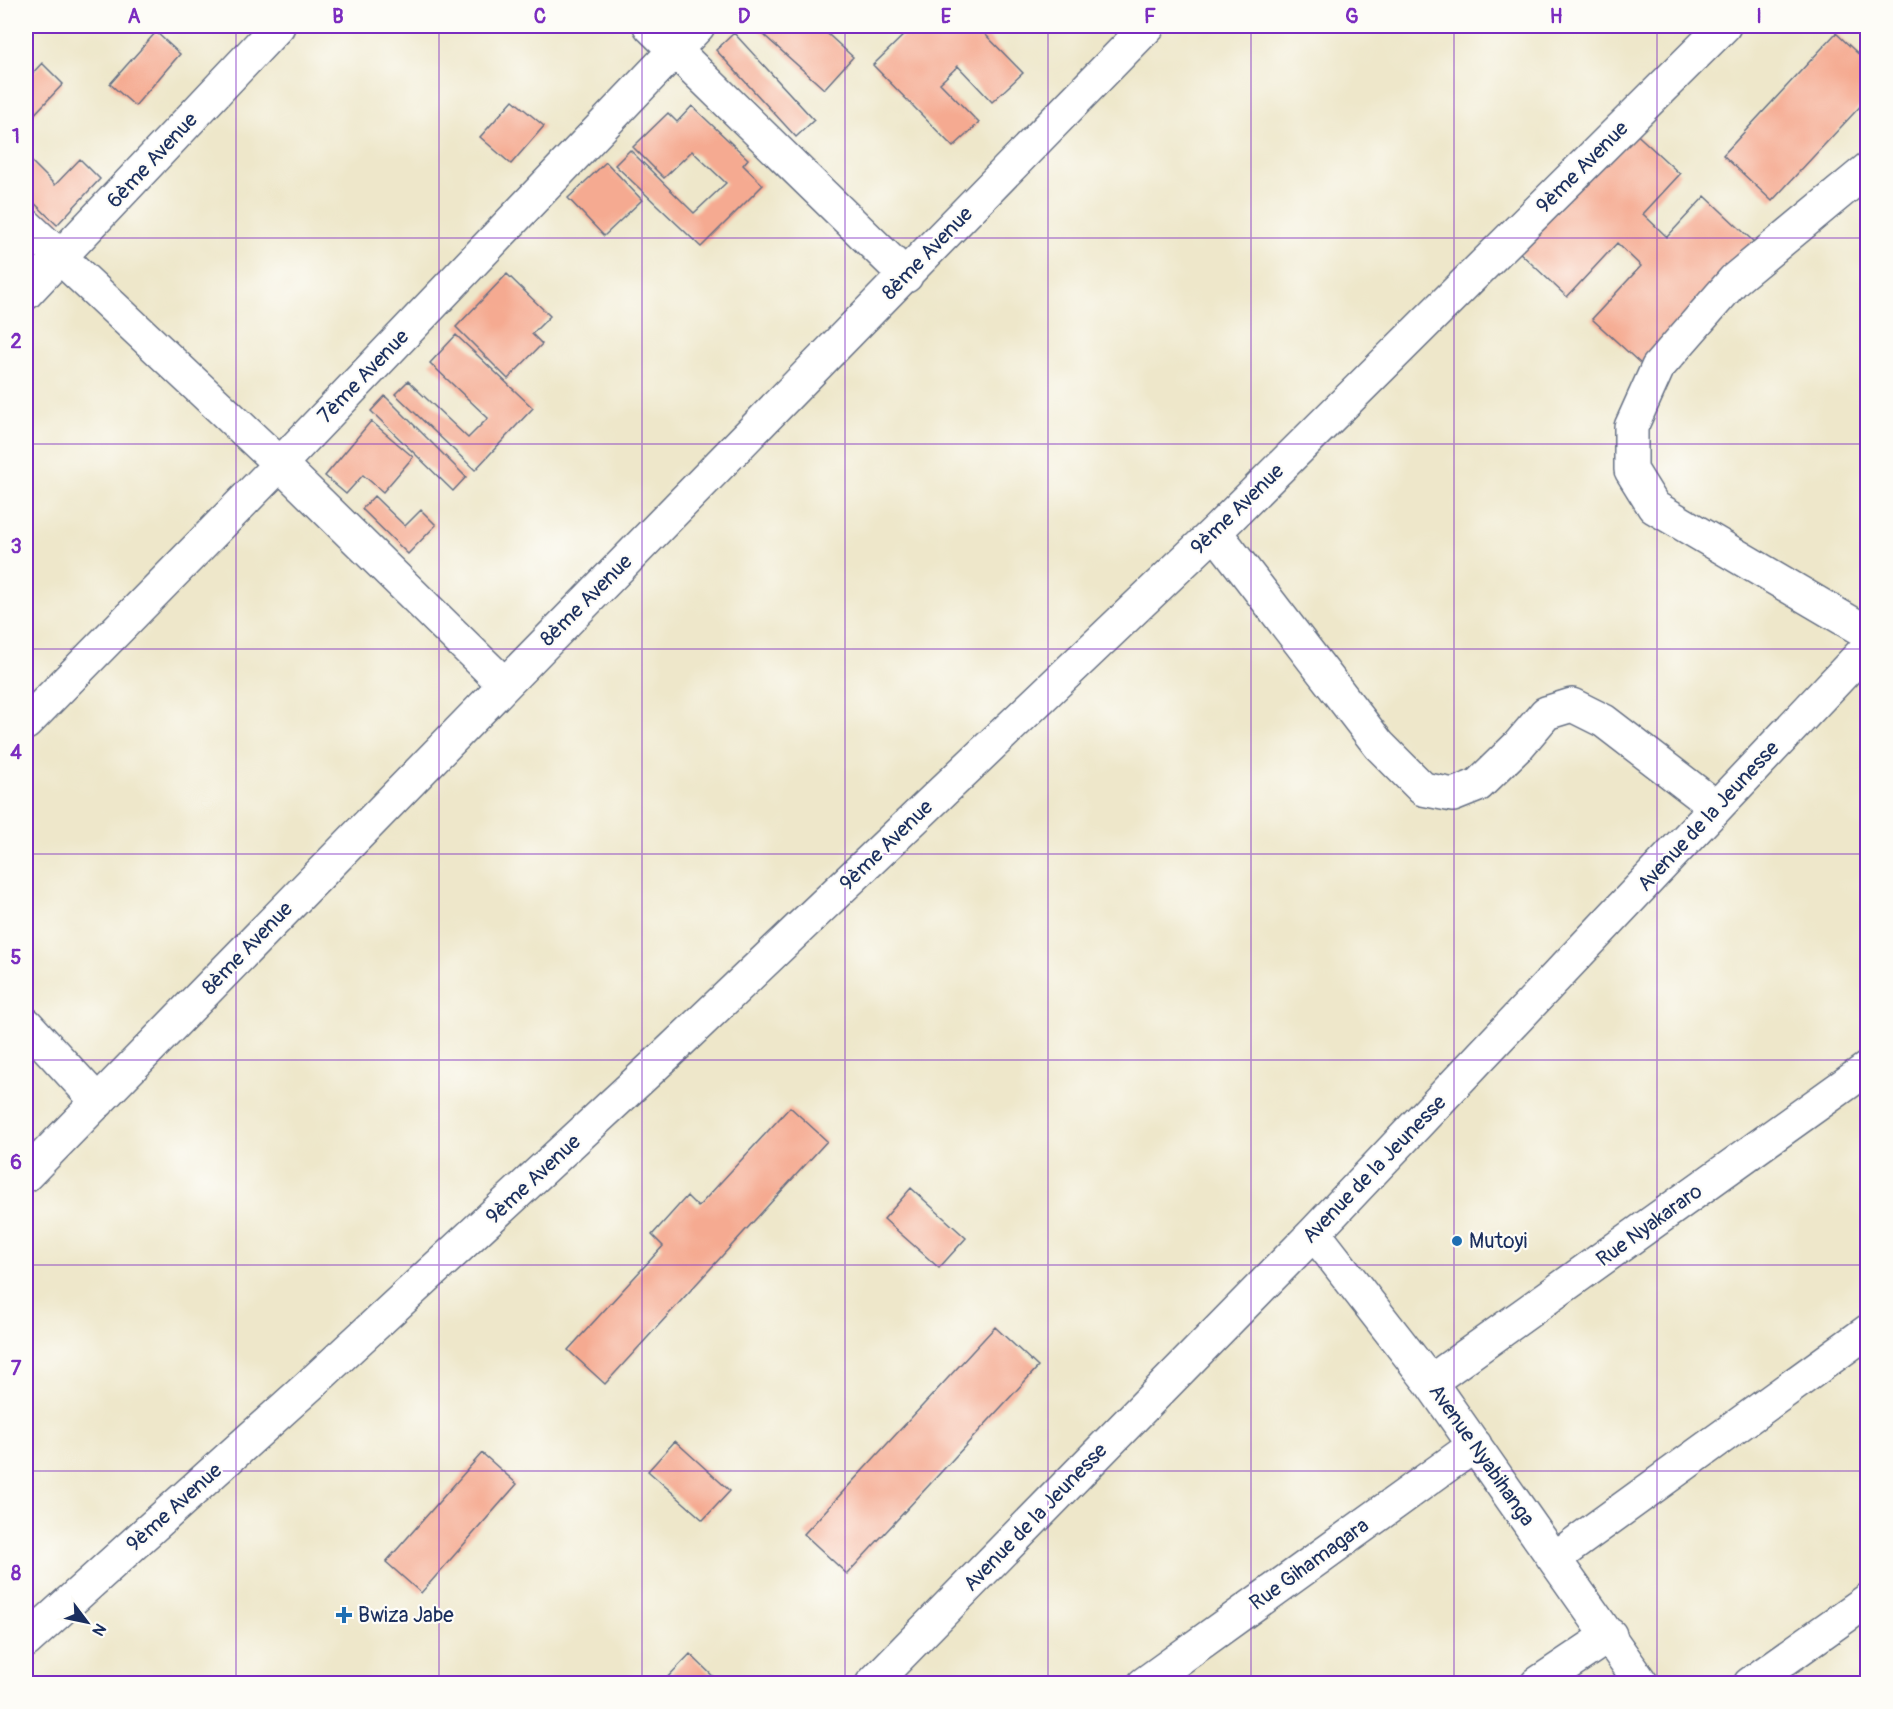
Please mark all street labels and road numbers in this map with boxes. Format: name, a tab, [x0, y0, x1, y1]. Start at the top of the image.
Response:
street label: 6ème Avenue	[101, 106, 204, 214]
street label: 9ème Avenue	[1530, 115, 1635, 219]
street label: 8ème Avenue	[876, 200, 979, 306]
street label: 7ème Avenue	[312, 323, 415, 429]
street label: 9ème Avenue	[1185, 457, 1290, 561]
street label: 8ème Avenue	[534, 548, 639, 652]
street label: Avenue de la Jeunesse	[1632, 735, 1786, 897]
street label: 9ème Avenue	[834, 793, 939, 897]
street label: 8ème Avenue	[196, 895, 299, 1001]
street label: Avenue de la Jeunesse	[1297, 1089, 1453, 1249]
street label: 9ème Avenue	[480, 1128, 587, 1230]
street label: Rue Nyakararo	[1591, 1178, 1708, 1273]
street label: Avenue Nyabihanga	[1423, 1379, 1541, 1532]
street label: Avenue de la Jeunesse	[958, 1437, 1114, 1597]
street label: 9ème Avenue	[121, 1457, 228, 1558]
street label: Rue Gihamagara	[1244, 1512, 1374, 1617]

